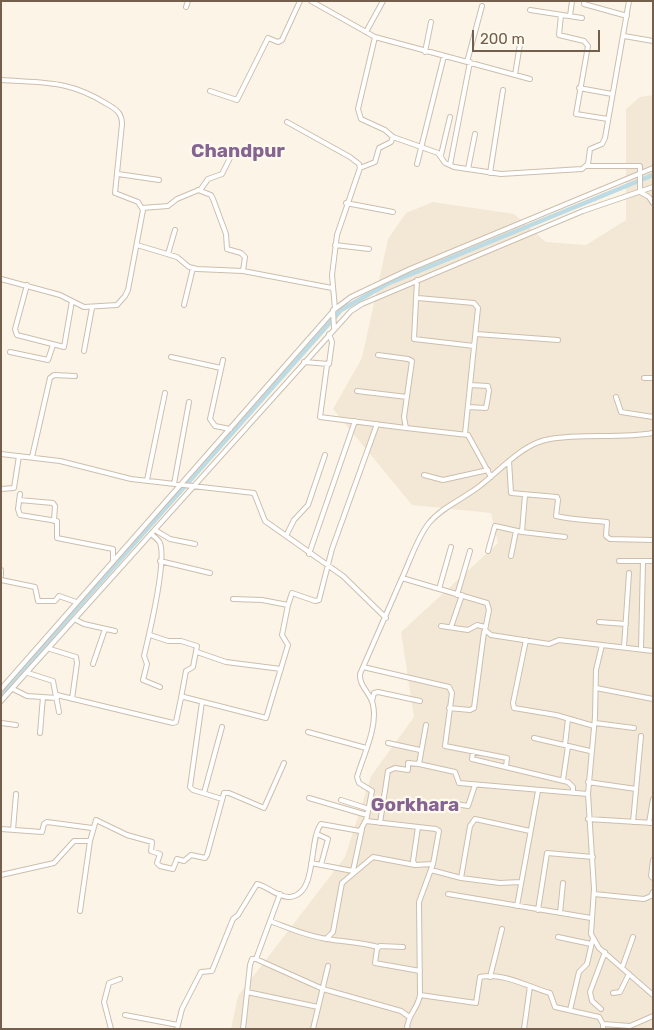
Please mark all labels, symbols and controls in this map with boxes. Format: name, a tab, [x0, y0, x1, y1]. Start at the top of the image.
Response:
scale bar	[474, 20, 602, 52]
text: 200 m	[480, 30, 525, 48]
district label: Chandpur	[191, 141, 285, 163]
district label: Gorkhara	[371, 795, 459, 817]

